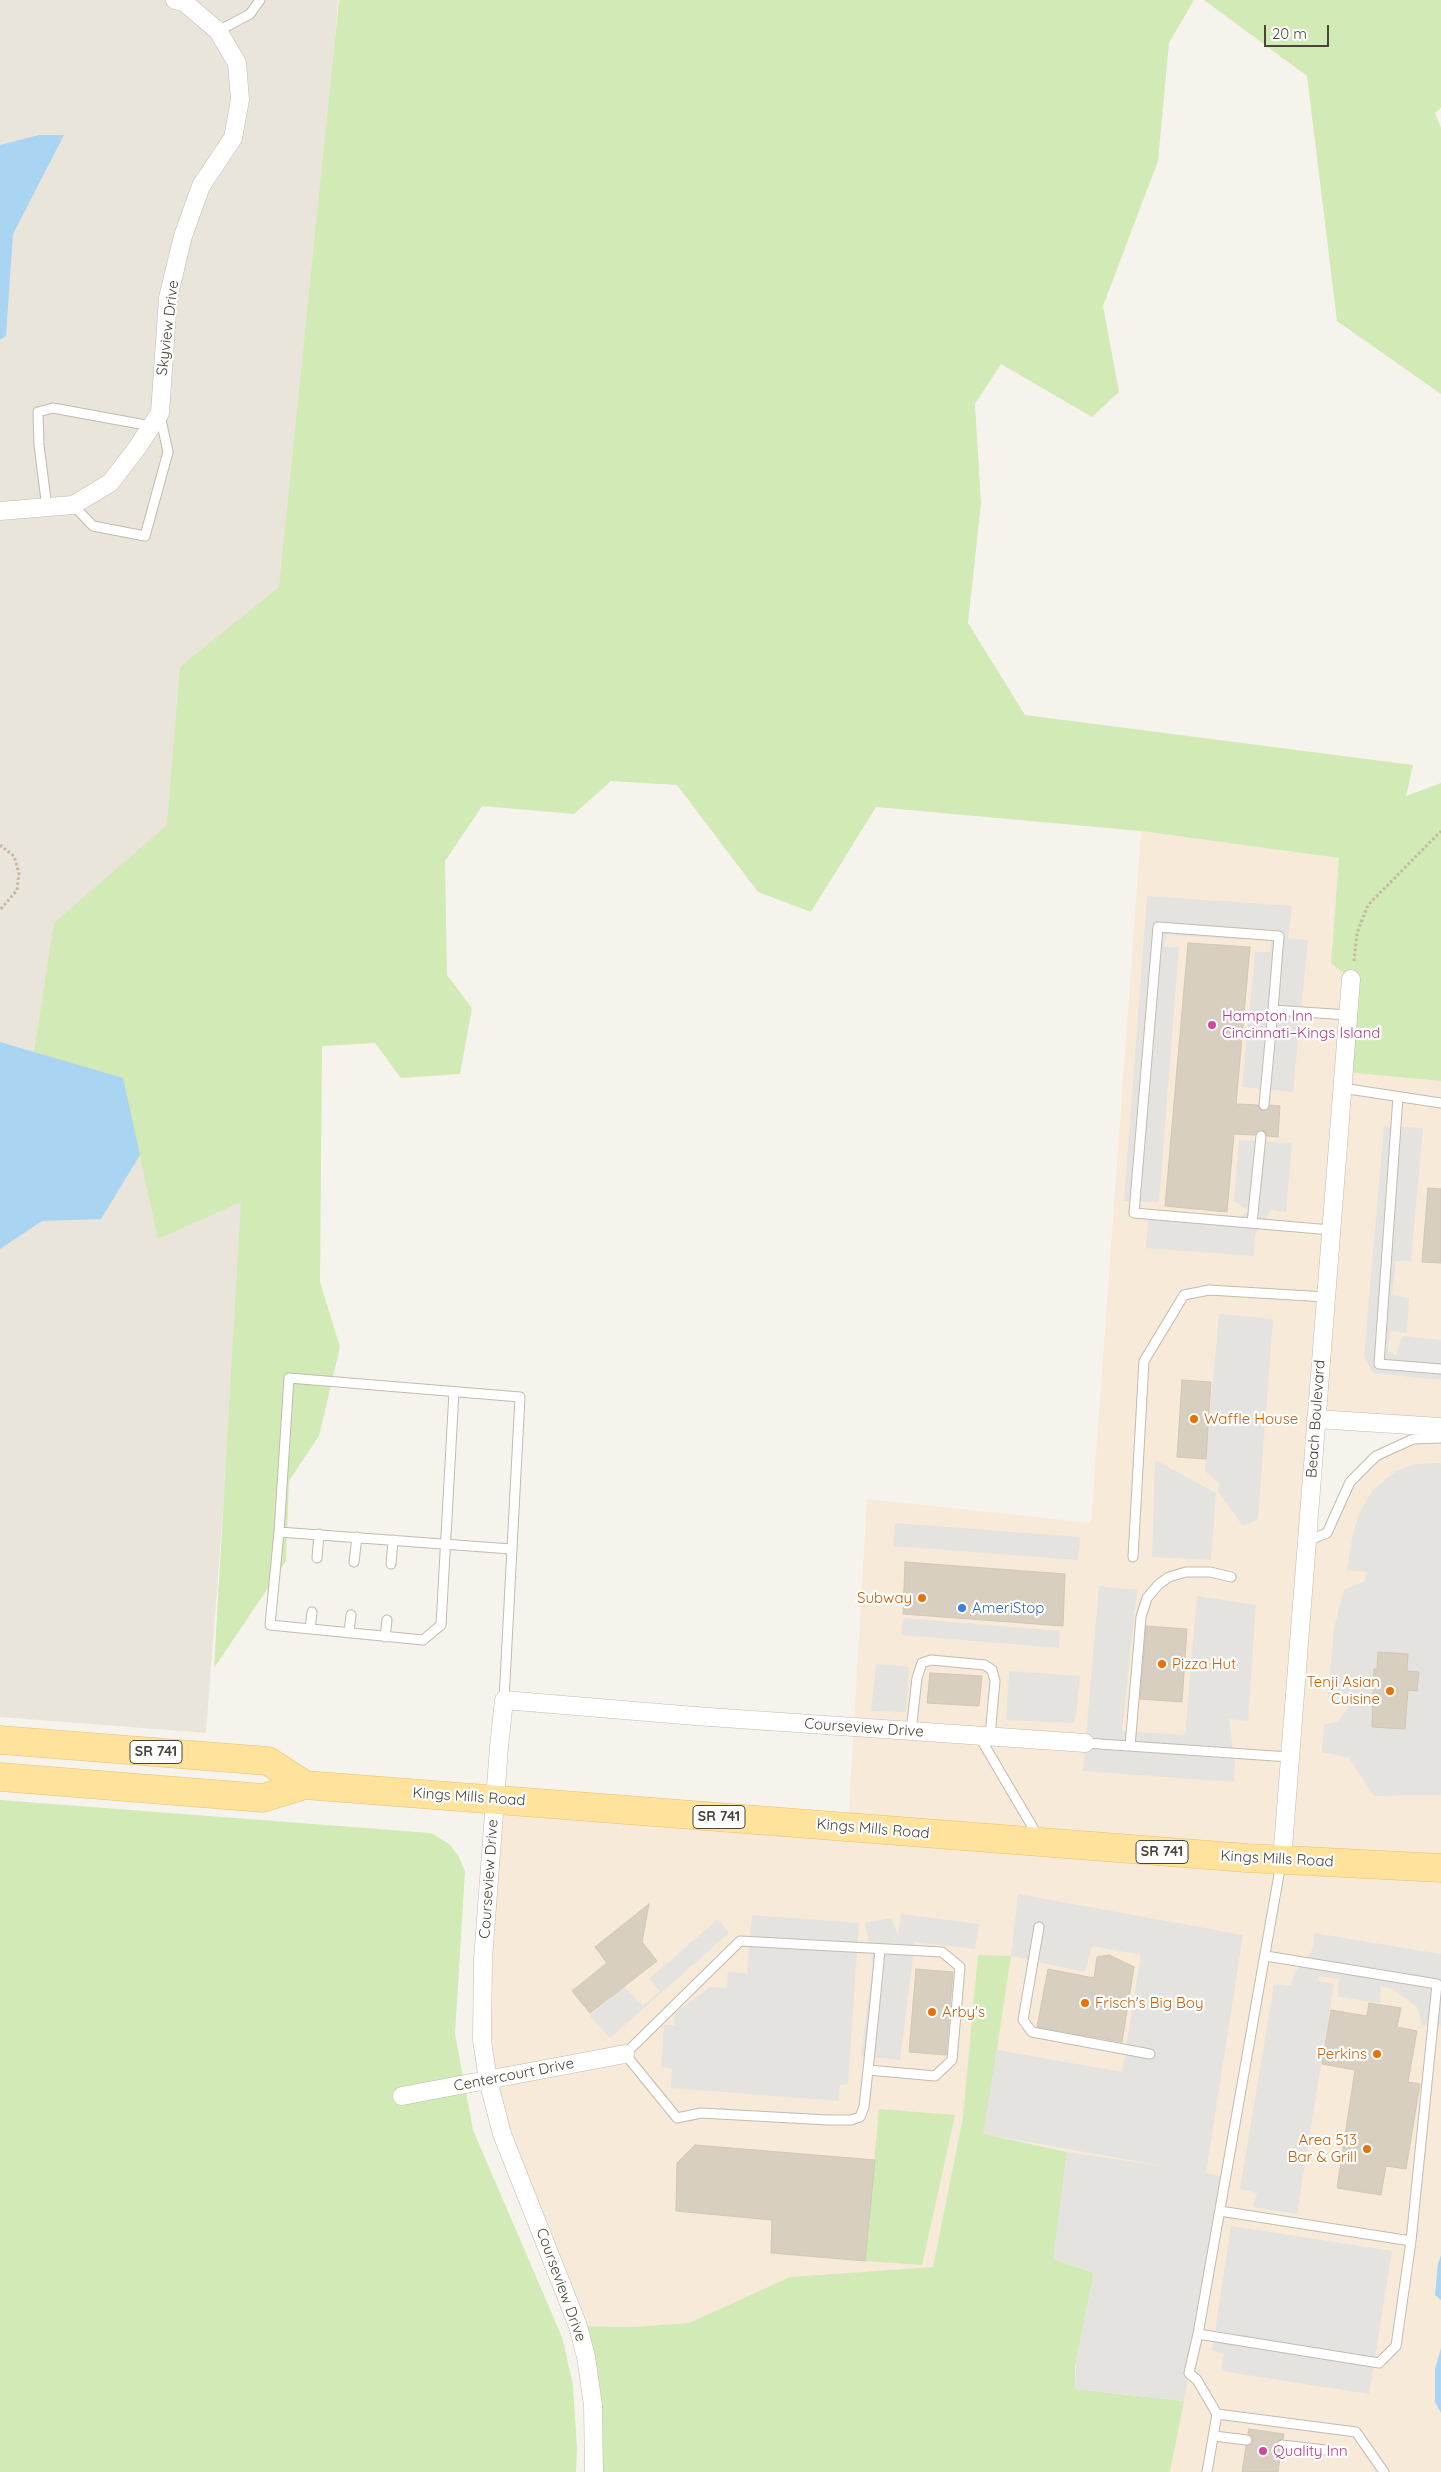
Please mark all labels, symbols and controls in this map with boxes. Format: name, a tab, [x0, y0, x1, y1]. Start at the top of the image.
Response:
scale bar	[1266, 15, 1331, 47]
text: 20 m	[1272, 24, 1307, 43]
street label: Skyview Drive	[153, 279, 183, 377]
place label: Hampton Inn Cincinnati–Kings Island	[1222, 1007, 1380, 1042]
marker: Hampton Inn Cincinnati–Kings Island	[1206, 1019, 1218, 1031]
street label: Beach Boulevard	[1303, 1359, 1329, 1479]
place label: Waffle House	[1204, 1410, 1298, 1428]
marker: Waffle House	[1188, 1413, 1200, 1425]
place label: Subway	[857, 1589, 912, 1607]
marker: Subway	[916, 1592, 928, 1604]
place label: AmeriStop	[972, 1599, 1044, 1617]
marker: AmeriStop	[956, 1602, 968, 1614]
place label: Pizza Hut	[1172, 1655, 1236, 1673]
marker: Pizza Hut	[1156, 1658, 1168, 1670]
place label: Tenji Asian Cuisine	[1307, 1673, 1380, 1708]
marker: Tenji Asian Cuisine	[1384, 1685, 1396, 1697]
street label: Courseview Drive	[804, 1715, 924, 1741]
road number: SR 741	[130, 1740, 182, 1764]
street label: Kings Mills Road	[412, 1784, 526, 1810]
road number: SR 741	[693, 1805, 745, 1828]
street label: Kings Mills Road	[816, 1815, 930, 1843]
street label: Courseview Drive	[476, 1819, 502, 1939]
road number: SR 741	[1136, 1840, 1188, 1864]
street label: Kings Mills Road	[1220, 1847, 1334, 1871]
place label: Frisch's Big Boy	[1095, 1994, 1203, 2012]
marker: Frisch's Big Boy	[1079, 1997, 1091, 2009]
place label: Arby's	[942, 2003, 985, 2021]
marker: Arby's	[926, 2006, 938, 2018]
place label: Perkins	[1317, 2045, 1367, 2063]
marker: Perkins	[1371, 2048, 1383, 2060]
street label: Centercourt Drive	[452, 2054, 576, 2096]
place label: Area 513 Bar & Grill	[1288, 2131, 1357, 2166]
marker: Area 513 Bar & Grill	[1361, 2143, 1373, 2155]
street label: Courseview Drive	[532, 2226, 590, 2344]
place label: Quality Inn	[1273, 2442, 1348, 2460]
marker: Quality Inn	[1257, 2445, 1269, 2457]

